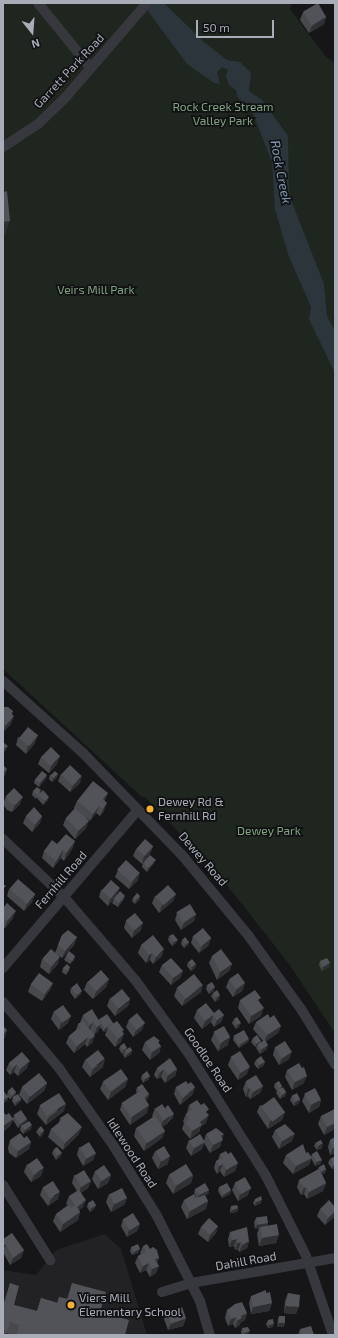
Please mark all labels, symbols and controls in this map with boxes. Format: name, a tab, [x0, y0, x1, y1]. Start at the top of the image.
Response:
north arrow	[12, 12, 52, 52]
scale bar	[198, 12, 276, 38]
text: 50 m	[203, 20, 230, 34]
street label: Garrett Park Road	[31, 31, 107, 111]
text: N	[30, 37, 41, 51]
park label: Rock Creek Stream Valley Park	[172, 100, 274, 128]
water label: Rock Creek	[267, 139, 295, 205]
park label: Veirs Mill Park	[57, 283, 135, 297]
place label: Dewey Rd & Fernhill Rd	[158, 795, 224, 823]
marker: Dewey Rd & Fernhill Rd	[145, 804, 155, 814]
park label: Dewey Park	[237, 824, 301, 838]
street label: Dewey Road	[175, 829, 231, 889]
street label: Fernhill Road	[32, 848, 90, 912]
street label: Goodloe Road	[181, 1025, 235, 1095]
street label: Idlewood Road	[104, 1115, 160, 1191]
street label: Dahill Road	[214, 1249, 278, 1273]
place label: Viers Mill Elementary School	[79, 1291, 181, 1319]
marker: Viers Mill Elementary School	[66, 1300, 76, 1310]

